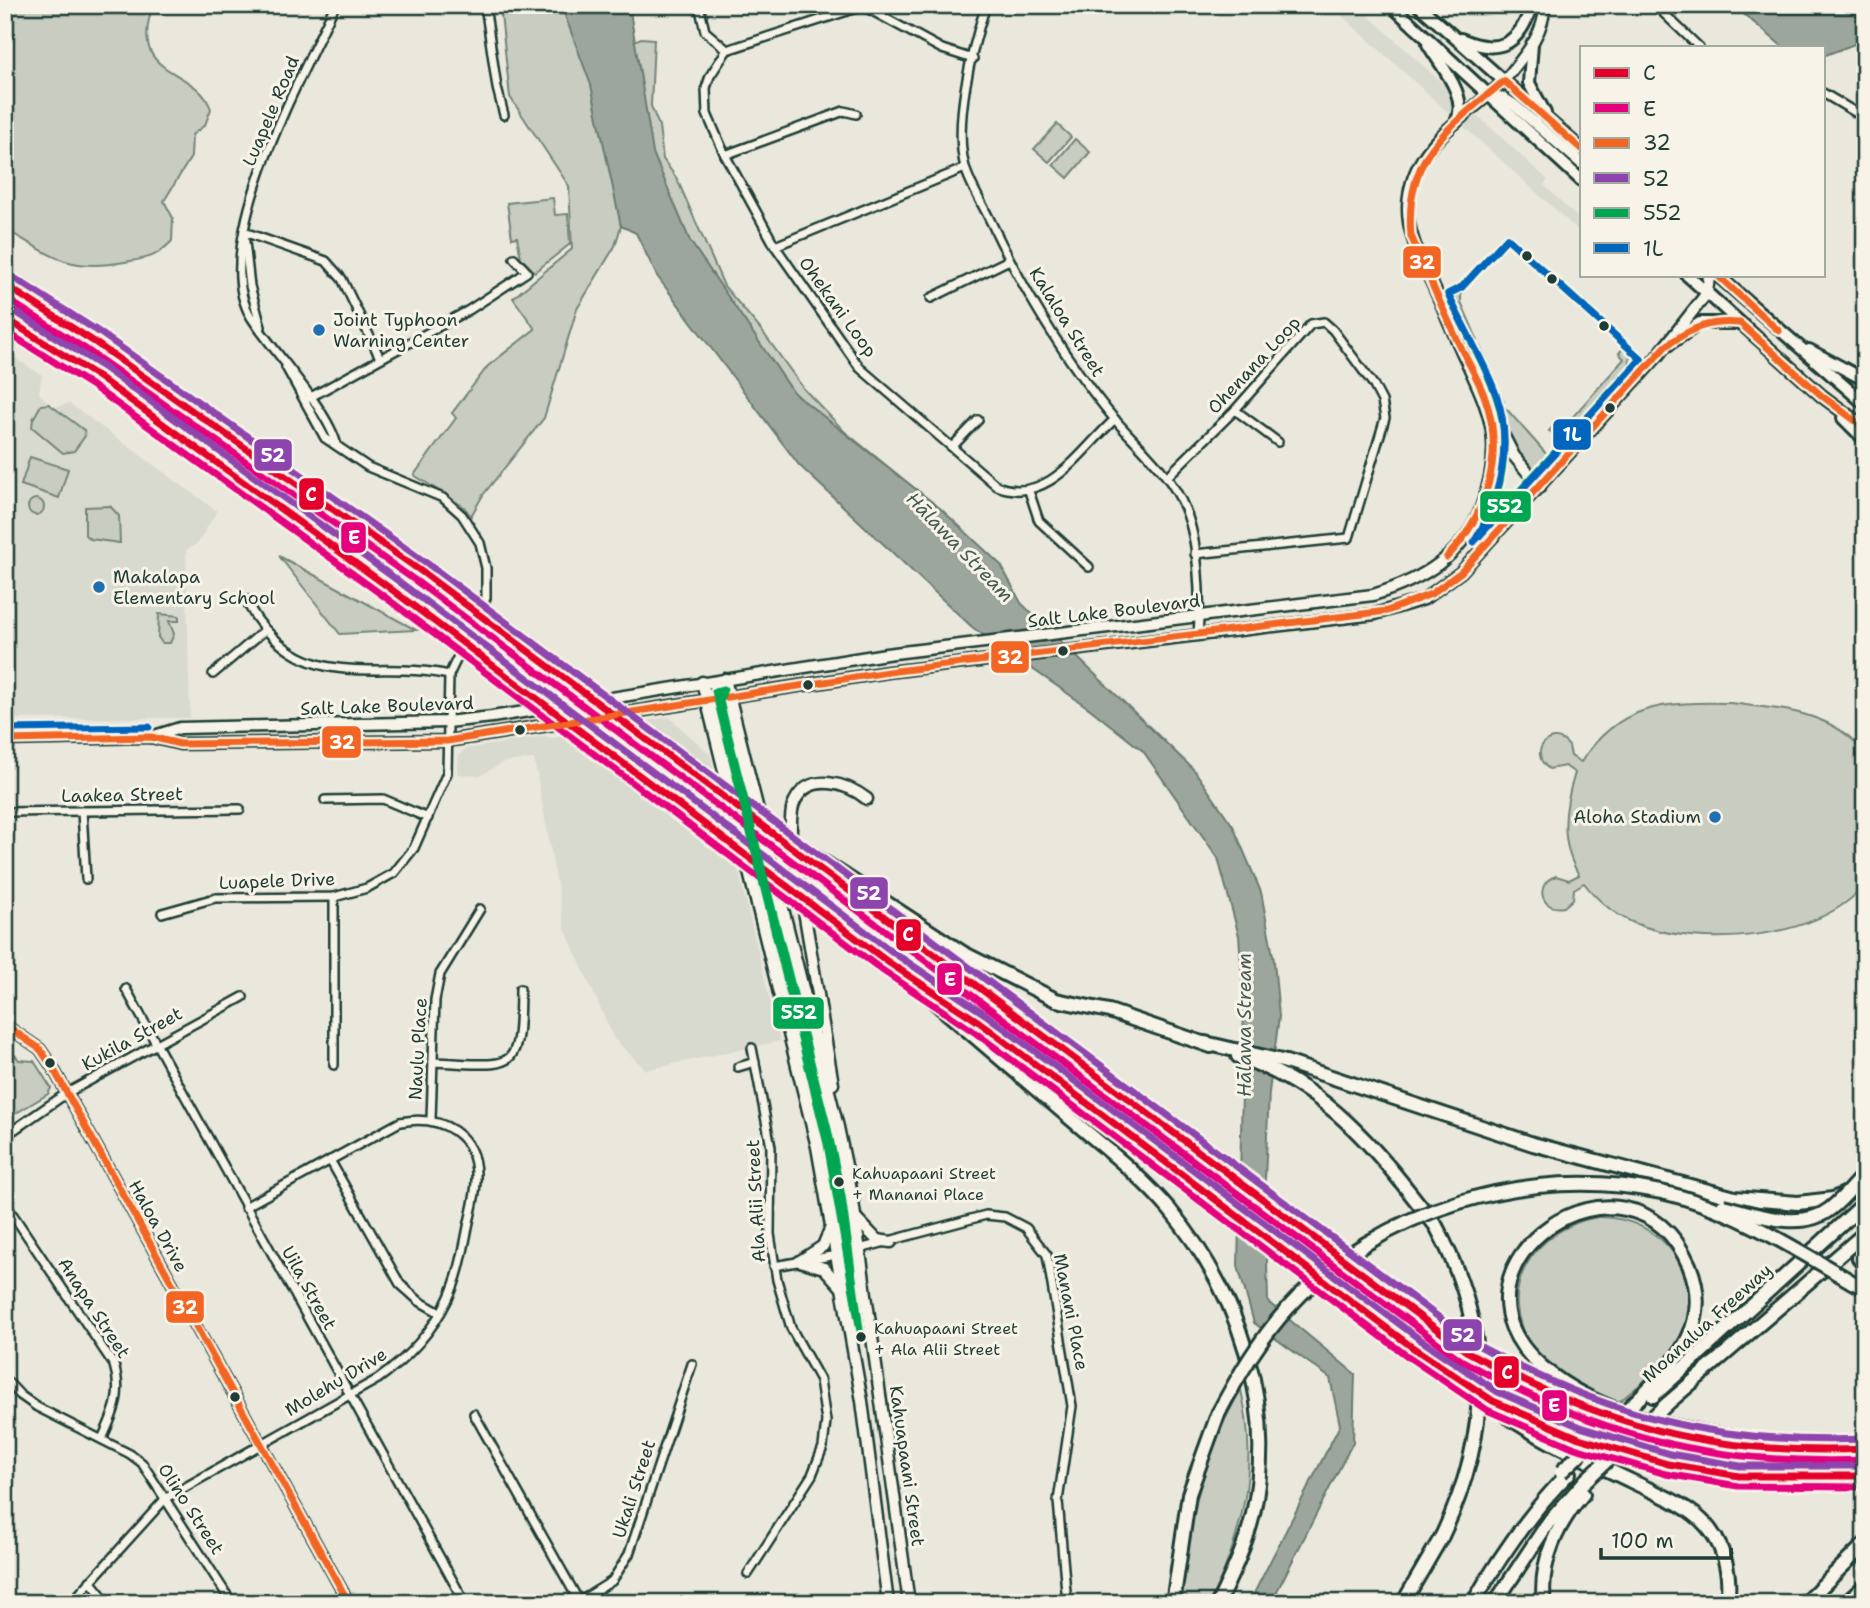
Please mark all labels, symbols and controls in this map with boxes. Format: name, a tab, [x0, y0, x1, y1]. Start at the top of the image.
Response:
legend	[1580, 46, 1825, 276]
street label: Luapele Road	[237, 52, 305, 170]
text: C	[1643, 59, 1656, 87]
text: E	[1643, 95, 1656, 123]
text: 32	[1643, 129, 1671, 157]
text: 52	[1643, 165, 1669, 193]
text: 552	[1643, 199, 1682, 227]
text: 1L	[1643, 235, 1664, 263]
line badge: 32	[1402, 245, 1442, 279]
unlabelled marker	[1520, 249, 1534, 263]
text: 32	[1409, 250, 1435, 275]
street label: Ohekani Loop	[793, 252, 883, 362]
street label: Kalaloa Street	[1024, 263, 1110, 381]
unlabelled marker	[1545, 272, 1559, 286]
place label: Joint Typhoon Warning Center	[333, 308, 469, 353]
street label: Ohenana Loop	[1202, 311, 1306, 419]
unlabelled marker	[1597, 319, 1611, 333]
marker: Joint Typhoon Warning Center	[311, 322, 327, 338]
unlabelled marker	[1603, 401, 1617, 415]
line badge: 1L	[1552, 418, 1592, 451]
text: 1L	[1563, 422, 1581, 447]
line badge: 52	[253, 438, 293, 472]
text: 52	[261, 443, 285, 468]
line badge: C	[298, 477, 325, 511]
text: C	[305, 482, 317, 507]
water label: Hālawa Stream	[901, 487, 1019, 607]
line badge: 552	[1479, 490, 1532, 523]
text: 552	[1487, 494, 1523, 519]
line badge: E	[340, 521, 367, 554]
text: E	[348, 525, 360, 550]
place label: Makalapa Elementary School	[113, 565, 276, 610]
marker: Makalapa Elementary School	[91, 579, 107, 595]
street label: Salt Lake Boulevard	[1026, 589, 1202, 633]
line badge: 32	[990, 640, 1030, 674]
unlabelled marker	[1056, 644, 1070, 658]
text: 32	[997, 645, 1023, 670]
unlabelled marker	[801, 678, 815, 692]
street label: Salt Lake Boulevard	[300, 691, 474, 721]
unlabelled marker	[513, 723, 527, 737]
line badge: 32	[321, 725, 362, 759]
text: 32	[329, 730, 355, 755]
street label: Laakea Street	[61, 782, 183, 808]
place label: Aloha Stadium	[1573, 805, 1701, 829]
marker: Aloha Stadium	[1707, 809, 1723, 825]
street label: Luapele Drive	[218, 867, 336, 895]
line badge: 52	[849, 876, 889, 910]
text: 52	[857, 881, 881, 906]
line badge: C	[895, 918, 922, 952]
text: C	[902, 922, 914, 947]
water label: Hālawa Stream	[1232, 953, 1257, 1097]
line badge: E	[936, 962, 963, 996]
text: E	[944, 967, 956, 992]
line badge: 552	[772, 996, 825, 1030]
street label: Naulu Place	[403, 997, 433, 1101]
text: 552	[781, 1000, 817, 1025]
street label: Kukila Street	[77, 1001, 187, 1077]
unlabelled marker	[43, 1056, 57, 1070]
street label: Ala Alii Street	[741, 1139, 771, 1263]
place label: Kahuapaani Street + Mananai Place	[852, 1163, 996, 1205]
marker: Kahuapaani Street + Mananai Place	[832, 1175, 846, 1189]
street label: Haloa Drive	[123, 1176, 193, 1276]
street label: Uila Street	[276, 1242, 342, 1334]
street label: Manani Place	[1048, 1252, 1094, 1372]
street label: Anapa Street	[52, 1253, 136, 1363]
street label: Moanalua Freeway	[1637, 1258, 1777, 1388]
line badge: 32	[165, 1290, 205, 1324]
text: 32	[172, 1295, 198, 1320]
place label: Kahuapaani Street + Ala Alii Street	[874, 1318, 1018, 1360]
line badge: 52	[1442, 1318, 1483, 1352]
text: 52	[1451, 1323, 1475, 1348]
marker: Kahuapaani Street + Ala Alii Street	[854, 1330, 868, 1344]
street label: Molehu Drive	[281, 1342, 391, 1422]
line badge: C	[1493, 1355, 1520, 1389]
text: C	[1501, 1360, 1513, 1385]
street label: Kahuapaani Street	[884, 1384, 930, 1548]
line badge: E	[1541, 1389, 1568, 1422]
unlabelled marker	[228, 1390, 242, 1404]
text: E	[1548, 1393, 1560, 1418]
street label: Ukali Street	[607, 1436, 661, 1541]
street label: Olino Street	[153, 1459, 230, 1559]
scale bar	[1601, 1517, 1730, 1561]
text: 100 m	[1611, 1527, 1674, 1555]

